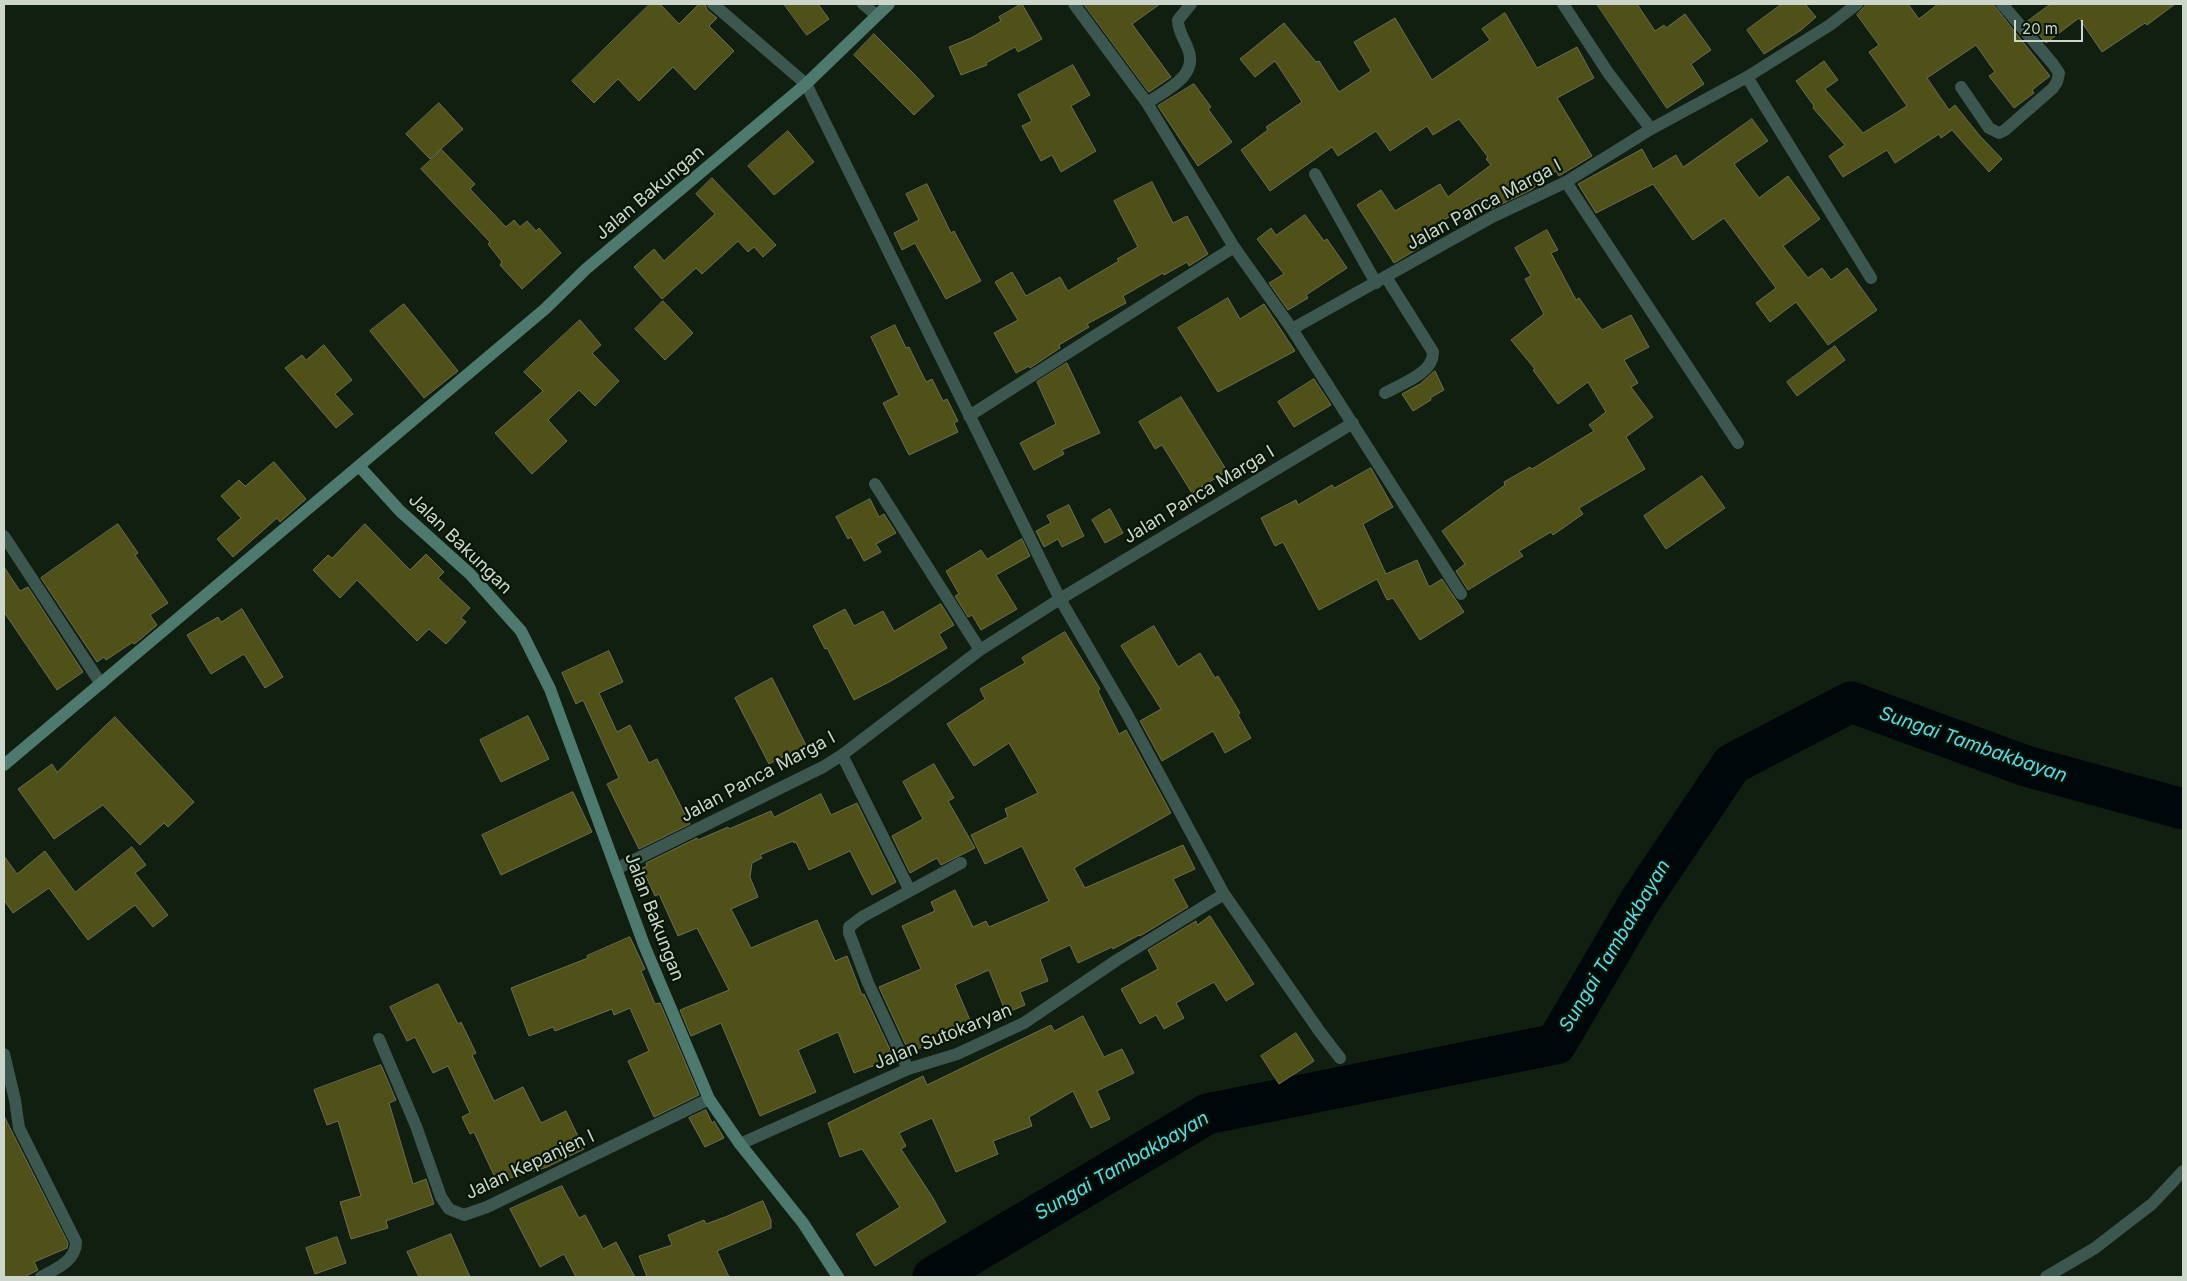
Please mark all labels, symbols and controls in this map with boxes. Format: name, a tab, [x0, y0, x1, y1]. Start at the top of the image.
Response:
scale bar	[2017, 10, 2086, 42]
text: 20 m	[2022, 19, 2058, 38]
street label: Jalan Bakungan	[591, 141, 709, 245]
street label: Jalan Panca Marga I	[1403, 155, 1565, 255]
street label: Jalan Panca Marga I	[1120, 441, 1278, 549]
street label: Jalan Bakungan	[404, 489, 516, 599]
water label: Sungai Tambakbayan	[1876, 702, 2070, 788]
street label: Jalan Panca Marga I	[677, 727, 839, 827]
street label: Jalan Bakungan	[620, 850, 688, 984]
water label: Sungai Tambakbayan	[1554, 856, 1676, 1036]
street label: Jalan Sutokaryan	[871, 999, 1015, 1075]
water label: Sungai Tambakbayan	[1031, 1107, 1213, 1225]
street label: Jalan Kepanjen I	[462, 1126, 598, 1204]

